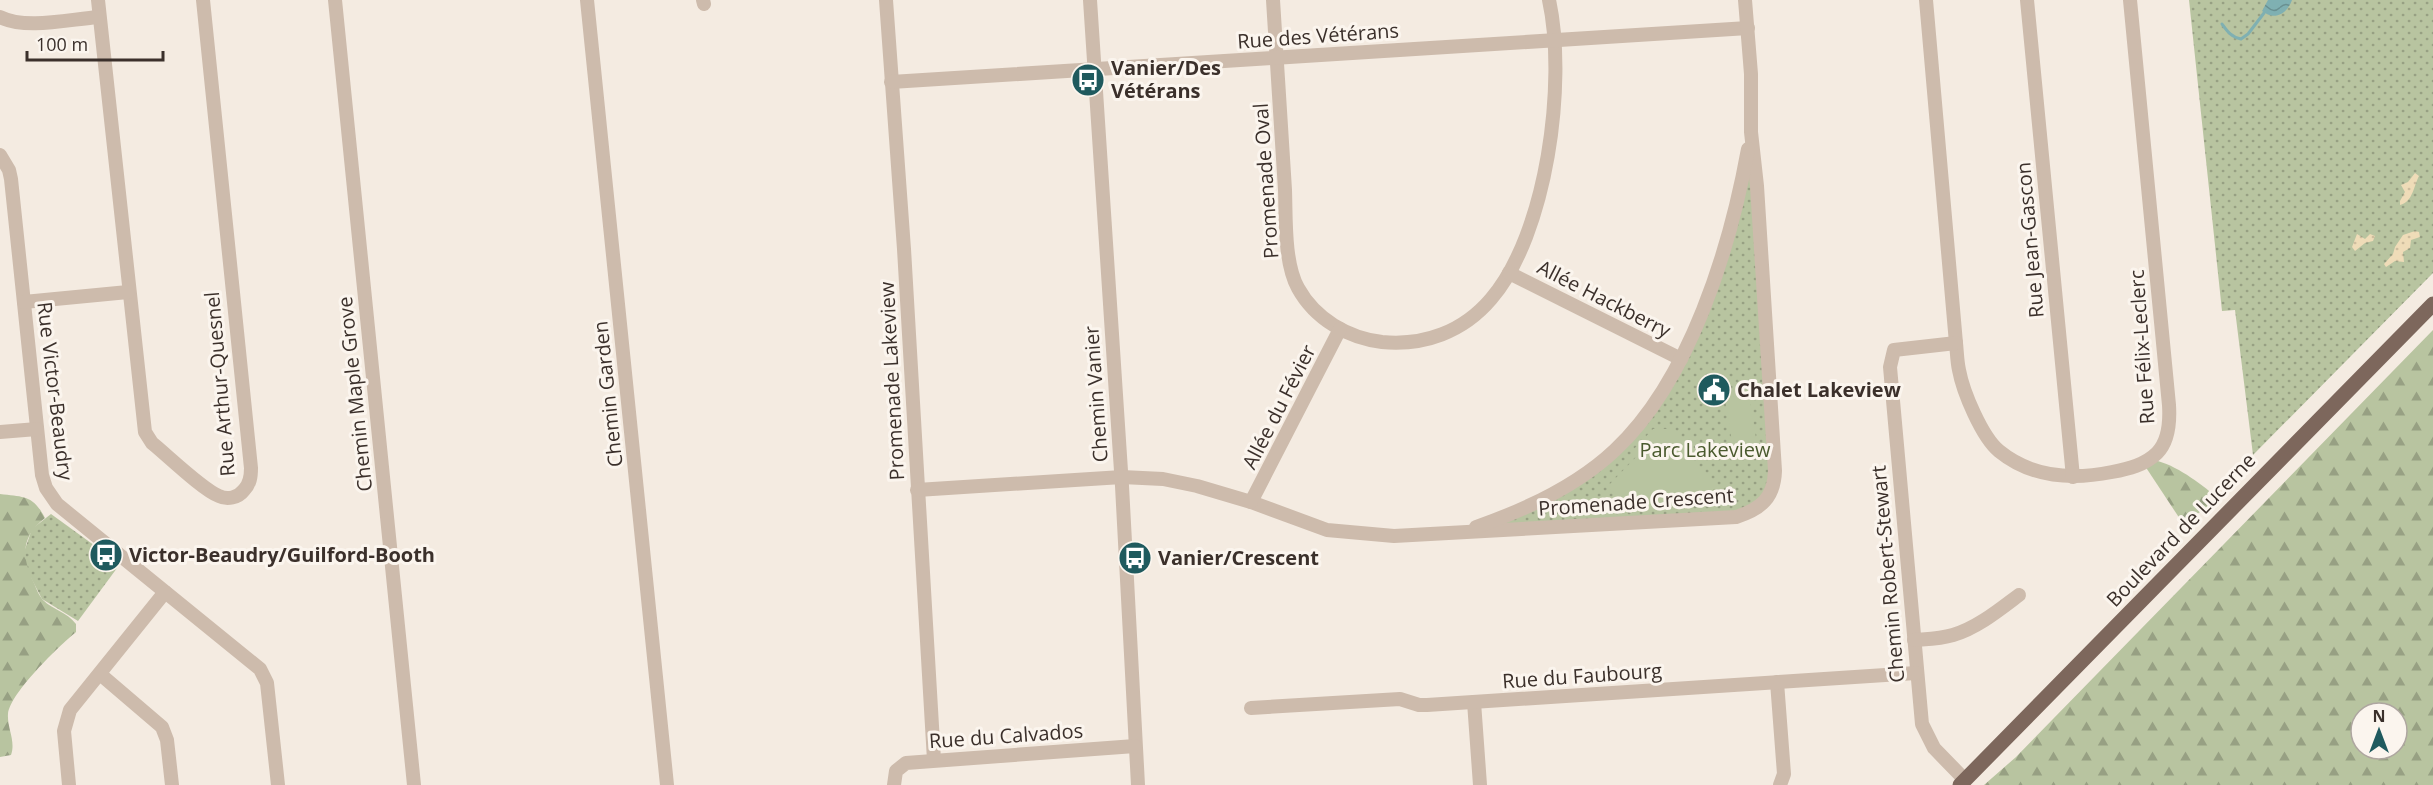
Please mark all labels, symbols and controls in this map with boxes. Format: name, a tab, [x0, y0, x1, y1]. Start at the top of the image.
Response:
street label: Rue des Vétérans	[1236, 16, 1400, 55]
scale bar	[27, 24, 164, 62]
text: 100 m	[36, 32, 88, 56]
place label: Vanier/Des Vétérans	[1111, 54, 1221, 104]
bus stop icon: Vanier/Des Vétérans	[1070, 62, 1106, 98]
street label: Promenade Oval	[1247, 102, 1284, 260]
street label: Rue Jean-Gascon	[2009, 161, 2050, 319]
street label: Allée Hackberry	[1533, 253, 1676, 344]
street label: Rue Félix-Leclerc	[2123, 269, 2160, 425]
street label: Promenade Lakeview	[873, 280, 910, 481]
street label: Rue Arthur-Quesnel	[198, 291, 241, 478]
street label: Chemin Maple Grove	[331, 295, 378, 493]
street label: Rue Victor-Beaudry	[31, 300, 80, 483]
street label: Chemin Garden	[586, 320, 629, 468]
street label: Chemin Vanier	[1077, 325, 1114, 463]
street label: Allée du Févier	[1236, 340, 1321, 474]
public building icon: Chalet Lakeview	[1696, 372, 1732, 408]
place label: Chalet Lakeview	[1737, 376, 1901, 403]
park label: Parc Lakeview	[1639, 436, 1771, 463]
street label: Boulevard de Lucerne	[2100, 447, 2261, 612]
street label: Chemin Robert-Stewart	[1865, 464, 1910, 684]
street label: Promenade Crescent	[1537, 481, 1735, 522]
bus stop icon: Victor-Beaudry/Guilford-Booth	[88, 537, 124, 573]
bus stop icon: Vanier/Crescent	[1117, 540, 1153, 576]
place label: Victor-Beaudry/Guilford-Booth	[129, 541, 435, 568]
place label: Vanier/Crescent	[1158, 544, 1319, 571]
street label: Rue du Faubourg	[1501, 656, 1663, 695]
north arrow	[2349, 701, 2409, 761]
text: N	[2372, 705, 2386, 727]
street label: Rue du Calvados	[928, 717, 1084, 754]

